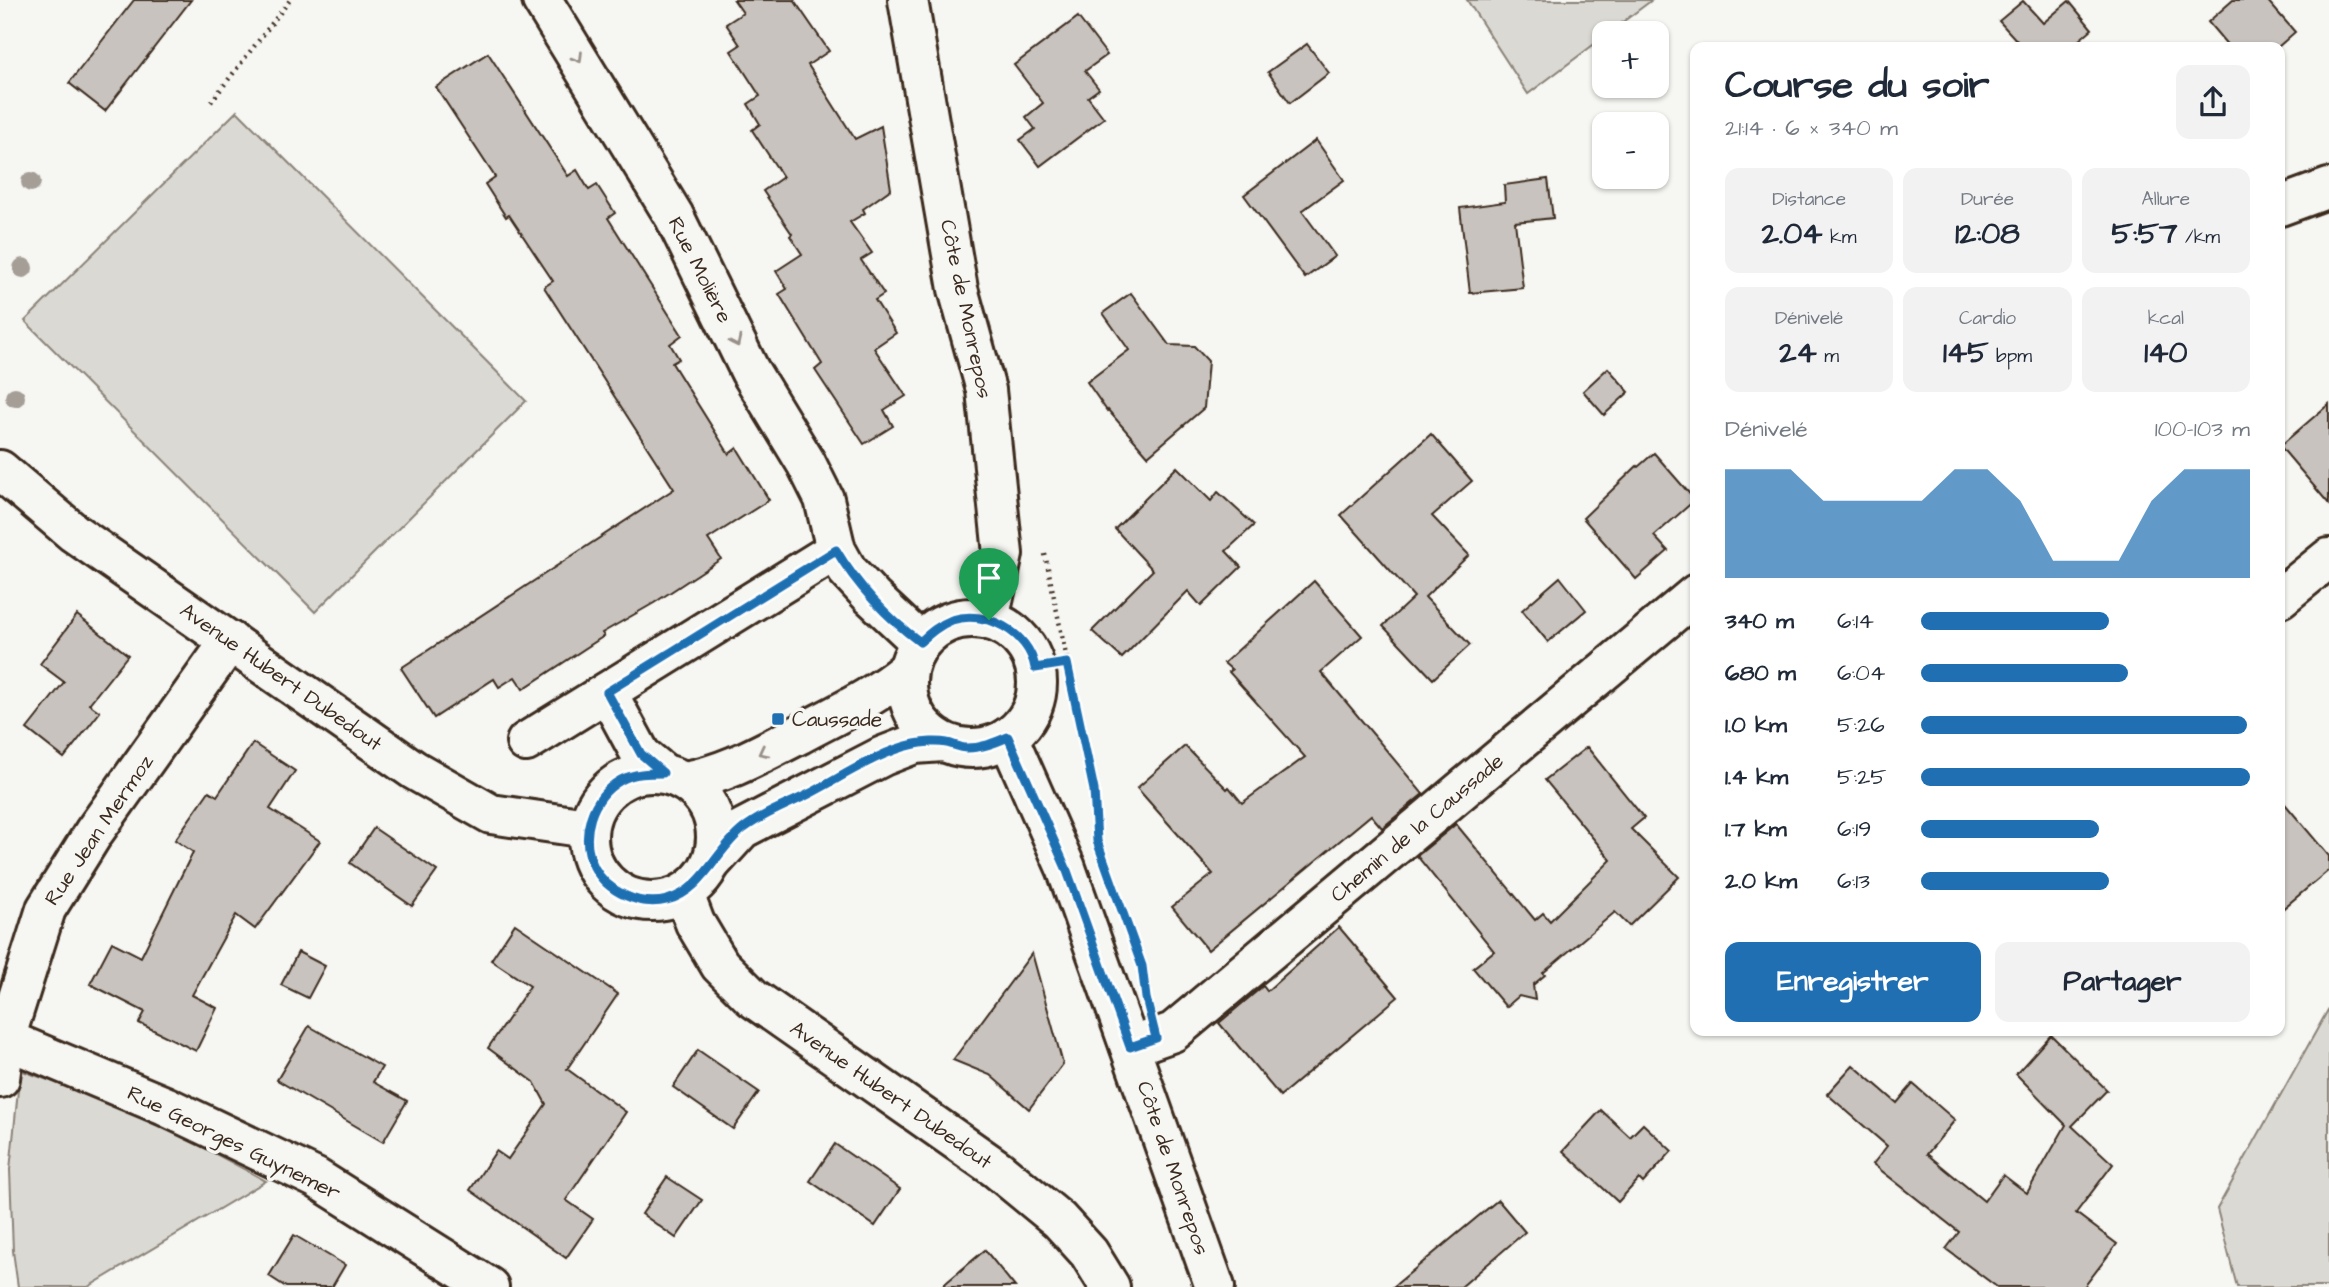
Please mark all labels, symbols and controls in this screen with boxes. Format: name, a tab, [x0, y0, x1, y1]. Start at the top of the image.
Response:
map controls	[1592, 21, 1669, 189]
button: +	[1592, 21, 1669, 98]
one-way arrow	[569, 51, 582, 64]
text: Course du soir	[1725, 60, 1990, 112]
button: share	[2176, 65, 2250, 139]
button: −	[1592, 112, 1669, 189]
text: 21:14 · 6 × 340 m	[1725, 112, 1898, 144]
text: Distance	[1772, 186, 1846, 213]
text: Durée	[1961, 186, 2014, 213]
text: Allure	[2142, 186, 2190, 213]
street label: Rue Molière	[661, 212, 739, 328]
text: 2.04	[1762, 213, 1822, 255]
text: 12:08	[1955, 213, 2020, 255]
text: 5:57	[2111, 213, 2177, 255]
street label: Côte de Monrepos	[932, 217, 999, 401]
text: km	[1822, 224, 1857, 251]
text: /km	[2177, 224, 2220, 251]
text: Dénivelé	[1775, 305, 1843, 332]
text: Cardio	[1959, 305, 2016, 332]
text: kcal	[2148, 305, 2184, 332]
text: 24	[1779, 332, 1817, 374]
text: 145	[1943, 332, 1988, 374]
text: 140	[2144, 332, 2187, 374]
one-way arrow	[728, 335, 742, 347]
text: m	[1817, 343, 1839, 370]
text: bpm	[1988, 343, 2032, 370]
text: Dénivelé	[1725, 413, 1808, 445]
text: 100–103 m	[2155, 413, 2250, 445]
pin	[959, 548, 1019, 620]
icon: arrive	[970, 559, 1008, 597]
street label: Avenue Hubert Dubedout	[174, 596, 388, 758]
text: 340 m	[1725, 605, 1794, 637]
text: 6:14	[1837, 605, 1874, 637]
text: 680 m	[1725, 657, 1796, 689]
text: 6:04	[1837, 657, 1885, 689]
place label: Caussade	[792, 705, 882, 734]
text: 1.0 km	[1725, 709, 1787, 741]
text: 5:26	[1837, 709, 1885, 741]
marker: Caussade	[770, 711, 786, 727]
one-way arrow	[758, 744, 771, 758]
street label: Chemin de la Caussade	[1324, 747, 1510, 909]
street label: Rue Jean Mermoz	[38, 748, 161, 911]
text: 1.4 km	[1725, 761, 1788, 793]
text: 5:25	[1837, 761, 1887, 793]
text: 1.7 km	[1725, 813, 1787, 845]
text: 6:19	[1837, 813, 1871, 845]
text: 2.0 km	[1725, 865, 1797, 897]
text: 6:13	[1837, 865, 1870, 897]
button: Enregistrer	[1725, 942, 1981, 1022]
button: Partager	[1995, 942, 2250, 1022]
street label: Avenue Hubert Dubedout	[784, 1014, 998, 1176]
street label: Côte de Monrepos	[1129, 1077, 1216, 1259]
street label: Rue Georges Guynemer	[122, 1079, 346, 1209]

